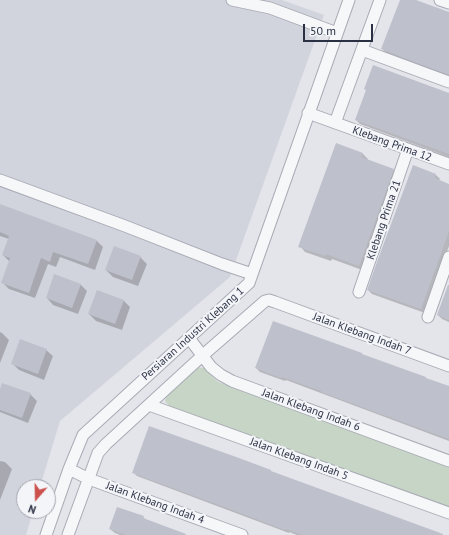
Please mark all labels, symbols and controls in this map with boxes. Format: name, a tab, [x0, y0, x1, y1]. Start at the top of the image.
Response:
scale bar	[305, 16, 375, 42]
text: 50 m	[310, 23, 336, 38]
street label: Klebang Prima 12	[350, 124, 434, 164]
street label: Klebang Prima 21	[364, 178, 404, 262]
street label: Persiaran Industri Klebang 1	[139, 285, 247, 383]
street label: Jalan Klebang Indah 7	[311, 310, 413, 358]
street label: Jalan Klebang Indah 6	[260, 386, 362, 434]
street label: Jalan Klebang Indah 5	[248, 435, 350, 483]
north arrow	[16, 479, 56, 519]
street label: Jalan Klebang Indah 4	[104, 479, 206, 527]
text: N	[26, 502, 38, 517]

